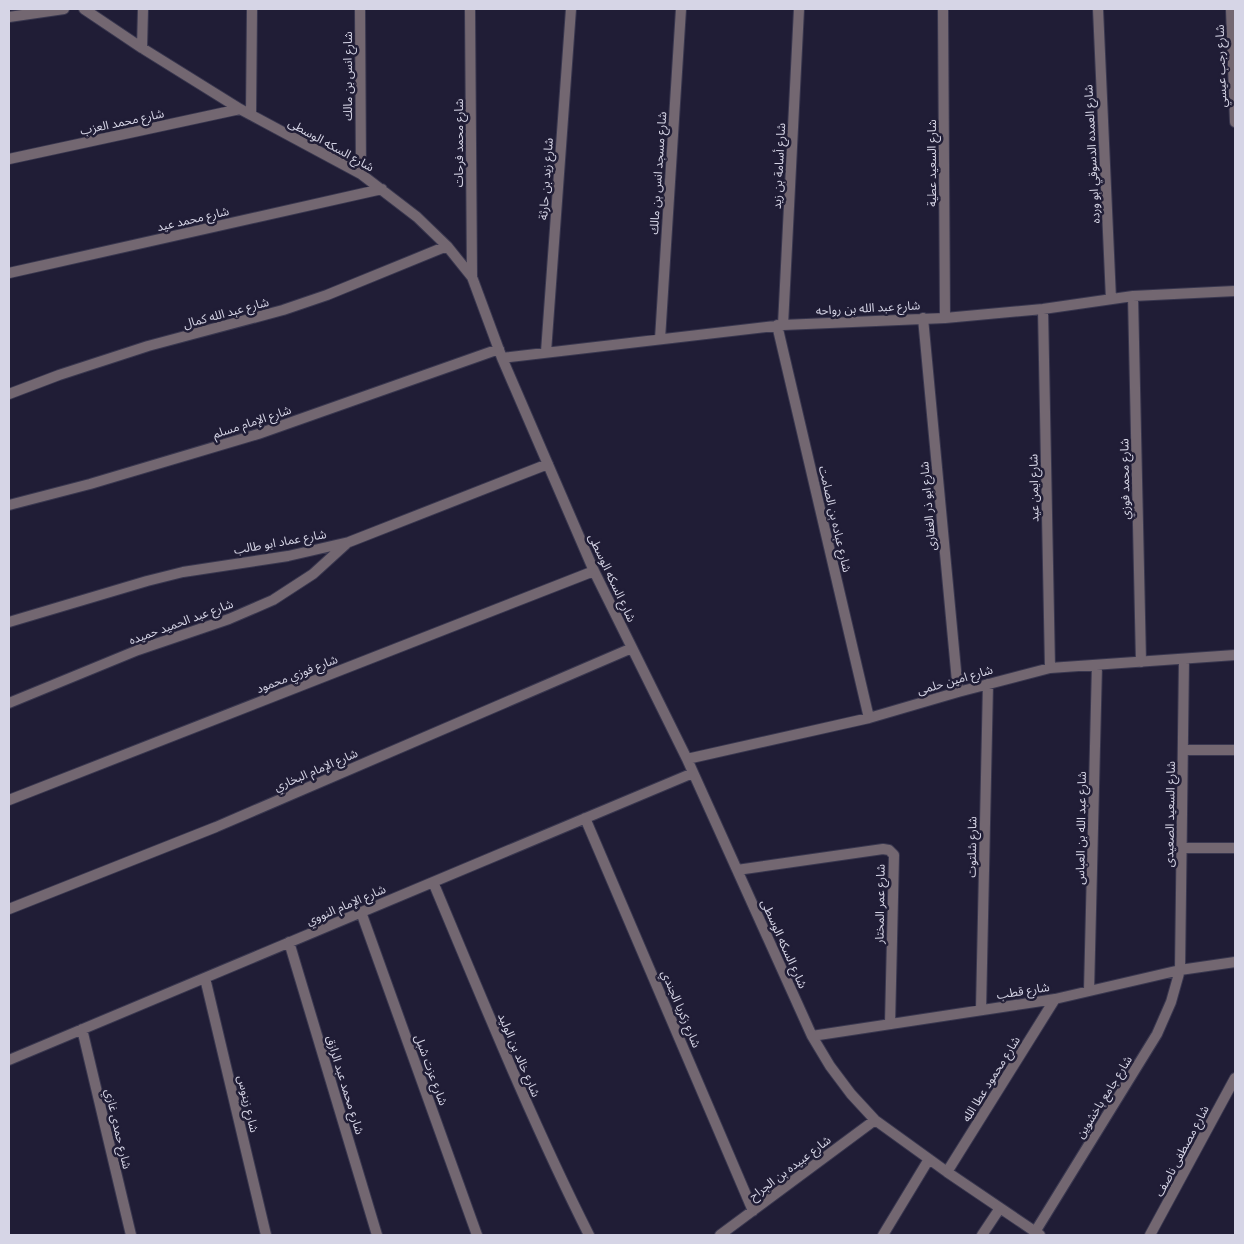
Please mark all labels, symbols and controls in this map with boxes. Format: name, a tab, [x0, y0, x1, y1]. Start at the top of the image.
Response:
street label: شارع رجب عيسي	[1213, 24, 1232, 108]
street label: شارع انس بن مالك	[341, 31, 357, 121]
street label: شارع العمده الدسوقي ابو ورده	[1081, 84, 1105, 224]
street label: شارع محمد فرحات	[452, 99, 468, 187]
street label: شارع محمد العزب	[79, 106, 166, 140]
street label: شارع مسجد انس بن مالك	[647, 111, 671, 235]
street label: شارع السكه الوسطى	[285, 116, 376, 176]
street label: شارع السعيد عطية	[925, 119, 941, 207]
street label: شارع أسامة بن زيد	[769, 123, 790, 209]
street label: شارع زيد بن حارثة	[536, 137, 558, 221]
street label: شارع محمد عيد	[156, 204, 231, 236]
street label: شارع عبد الله كمال	[182, 295, 271, 333]
street label: شارع عبد الله بن رواحه	[815, 298, 921, 320]
street label: شارع الإمام مسلم	[211, 403, 294, 443]
street label: شارع محمد فوزي	[1117, 438, 1135, 520]
street label: شارع ايمن عيد	[1026, 454, 1044, 522]
street label: شارع ابو ذر الغفارى	[917, 461, 941, 551]
street label: شارع عباده بن الصامت	[814, 464, 854, 574]
street label: شارع عماد ابو طالب	[232, 527, 328, 559]
street label: شارع السكه الوسطى	[584, 532, 639, 625]
street label: شارع عبد الحميد حميده	[127, 597, 236, 649]
street label: شارع فوزي محمود	[254, 652, 341, 699]
street label: شارع امين حلمى	[916, 662, 995, 699]
street label: شارع الإمام البخاري	[272, 746, 361, 796]
street label: شارع السعيد الصعيدى	[1162, 761, 1180, 867]
street label: شارع عبد الله بن العباس	[1073, 771, 1091, 885]
street label: شارع شلتوت	[964, 816, 982, 878]
street label: شارع عمر المختار	[872, 864, 890, 945]
street label: شارع الإمام النووي	[304, 882, 389, 931]
street label: شارع السكه الوسطى	[756, 897, 810, 991]
street label: شارع زكريا الجندي	[656, 968, 704, 1051]
street label: شارع قطب	[996, 980, 1051, 1004]
street label: شارع خالد بن الوليد	[493, 1011, 543, 1100]
street label: شارع عزت شبل	[410, 1033, 450, 1108]
street label: شارع محمد عبد الرازق	[321, 1034, 367, 1137]
street label: شارع محمود عطا الله	[959, 1034, 1025, 1125]
street label: شارع جامع باخشوين	[1073, 1053, 1137, 1142]
street label: شارع زينوس	[233, 1074, 261, 1134]
street label: شارع حمدى غازي	[99, 1088, 134, 1171]
street label: شارع مصطفى ناصف	[1152, 1103, 1214, 1200]
street label: شارع عبيده بن الجراح	[746, 1133, 835, 1205]

